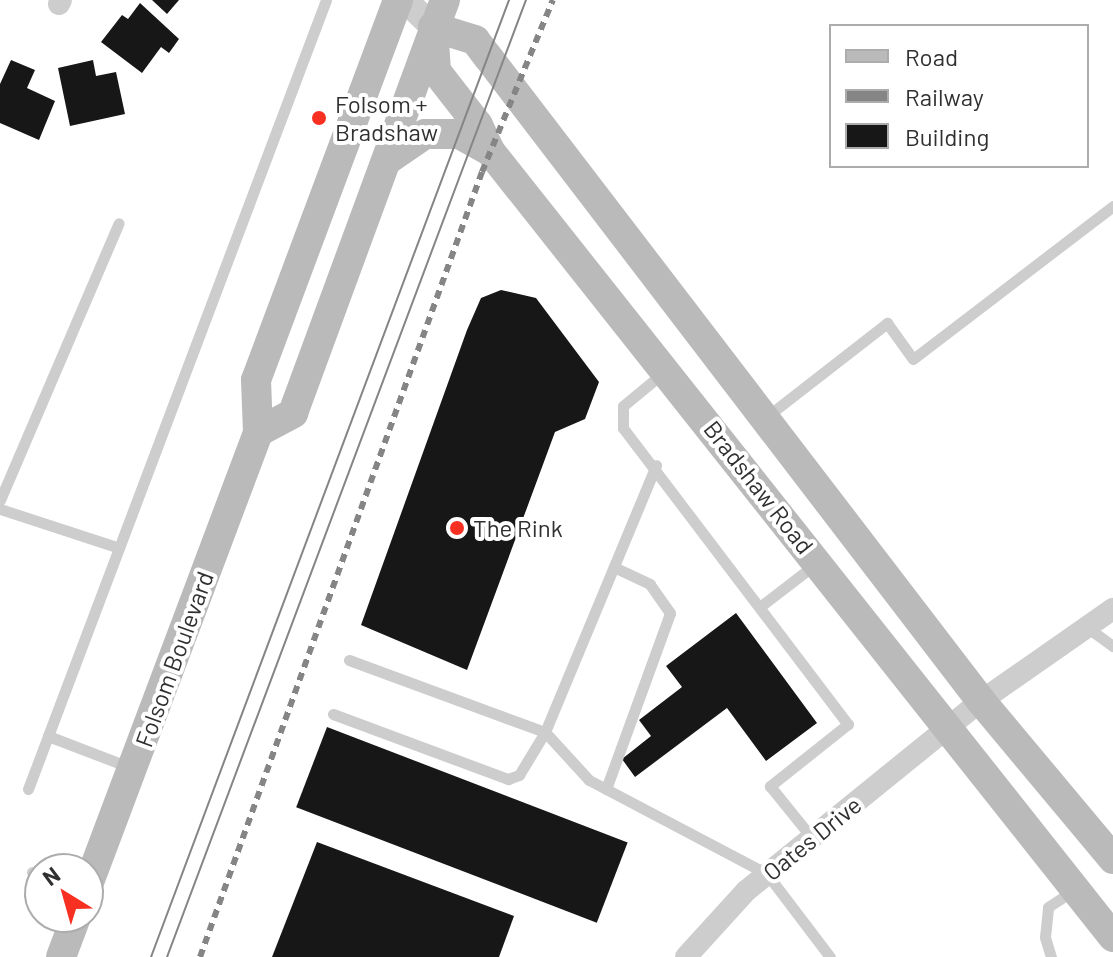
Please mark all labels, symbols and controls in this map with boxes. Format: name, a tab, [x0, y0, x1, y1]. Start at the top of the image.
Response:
legend	[829, 24, 1089, 168]
text: Road	[905, 42, 958, 71]
text: Railway	[905, 82, 984, 111]
place label: Folsom + Bradshaw	[335, 90, 438, 146]
marker: Folsom + Bradshaw	[310, 109, 328, 127]
text: Building	[905, 122, 989, 151]
street label: Bradshaw Road	[698, 415, 820, 559]
place label: The Rink	[473, 514, 563, 542]
marker: The Rink	[448, 519, 466, 537]
street label: Folsom Boulevard	[129, 567, 219, 751]
street label: Oates Drive	[757, 790, 867, 886]
north arrow	[24, 853, 104, 933]
text: N	[37, 861, 64, 890]

